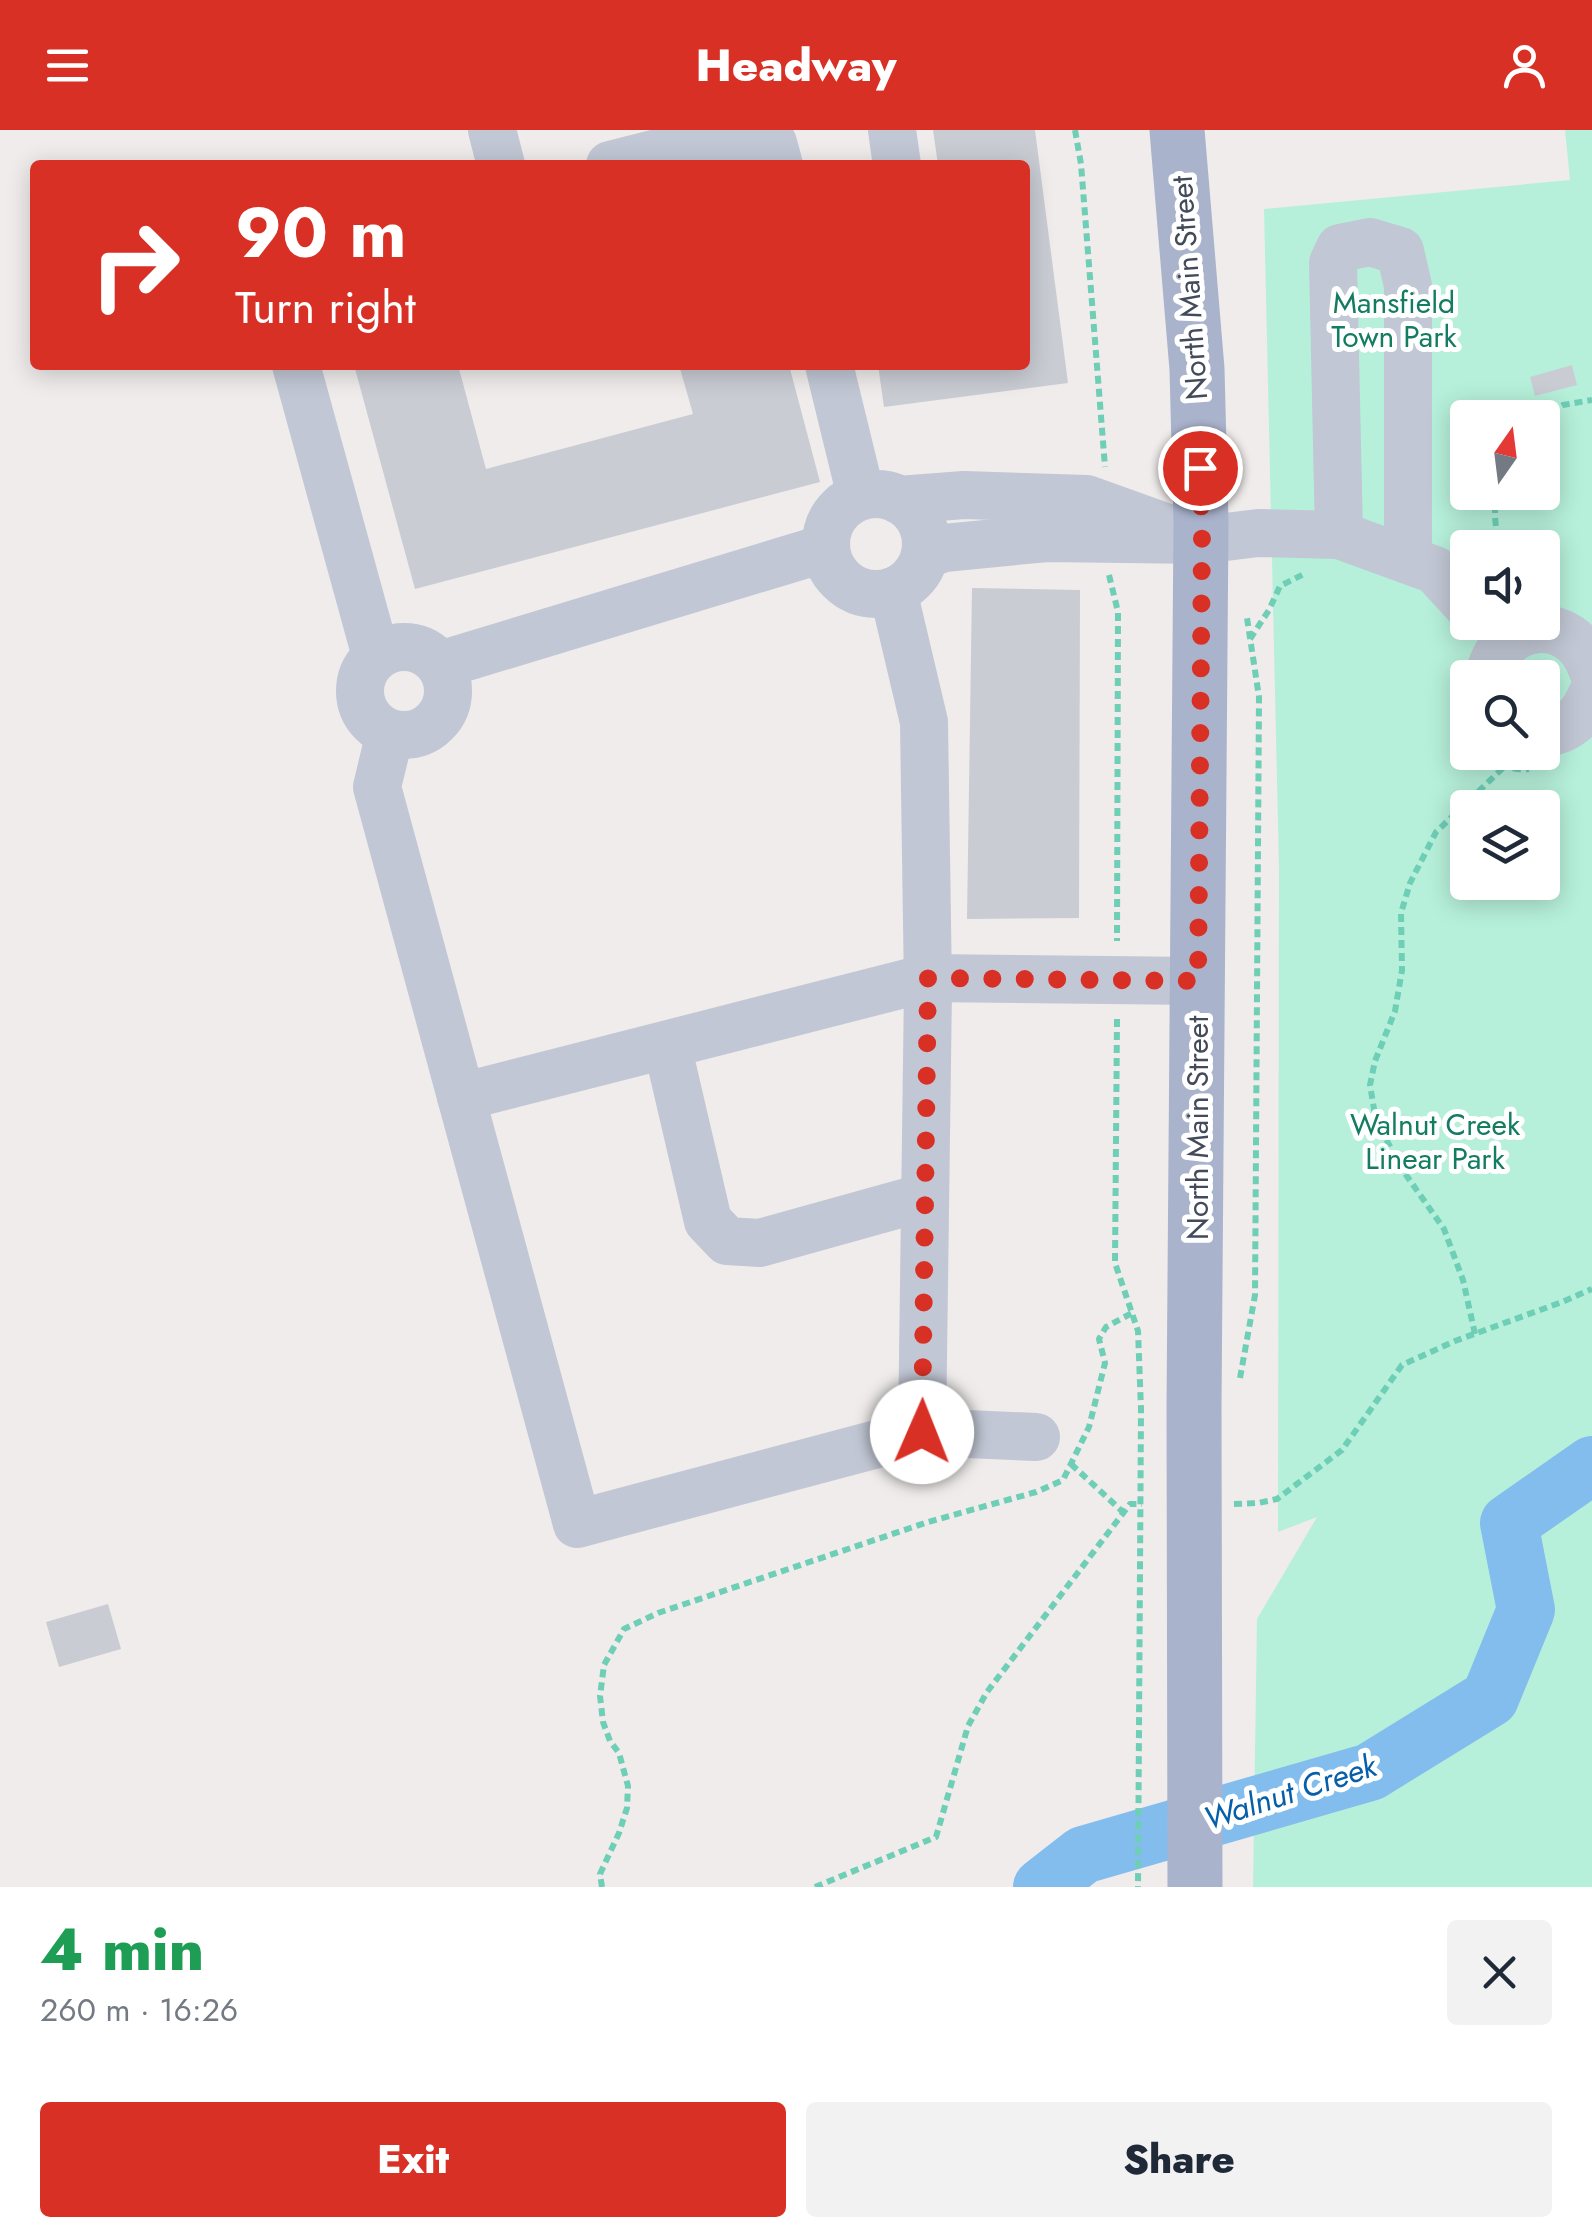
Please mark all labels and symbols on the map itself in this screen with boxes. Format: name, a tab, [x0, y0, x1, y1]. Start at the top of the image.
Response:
street label: North Main Street	[1160, 174, 1218, 402]
park label: Mansfield Town Park	[1331, 281, 1458, 358]
north arrow	[1450, 400, 1560, 510]
pin	[1158, 426, 1243, 511]
street label: North Main Street	[1176, 1015, 1219, 1240]
park label: Walnut Creek Linear Park	[1350, 1103, 1521, 1180]
position arrow	[870, 1380, 974, 1484]
water label: Walnut Creek	[1198, 1742, 1384, 1842]

